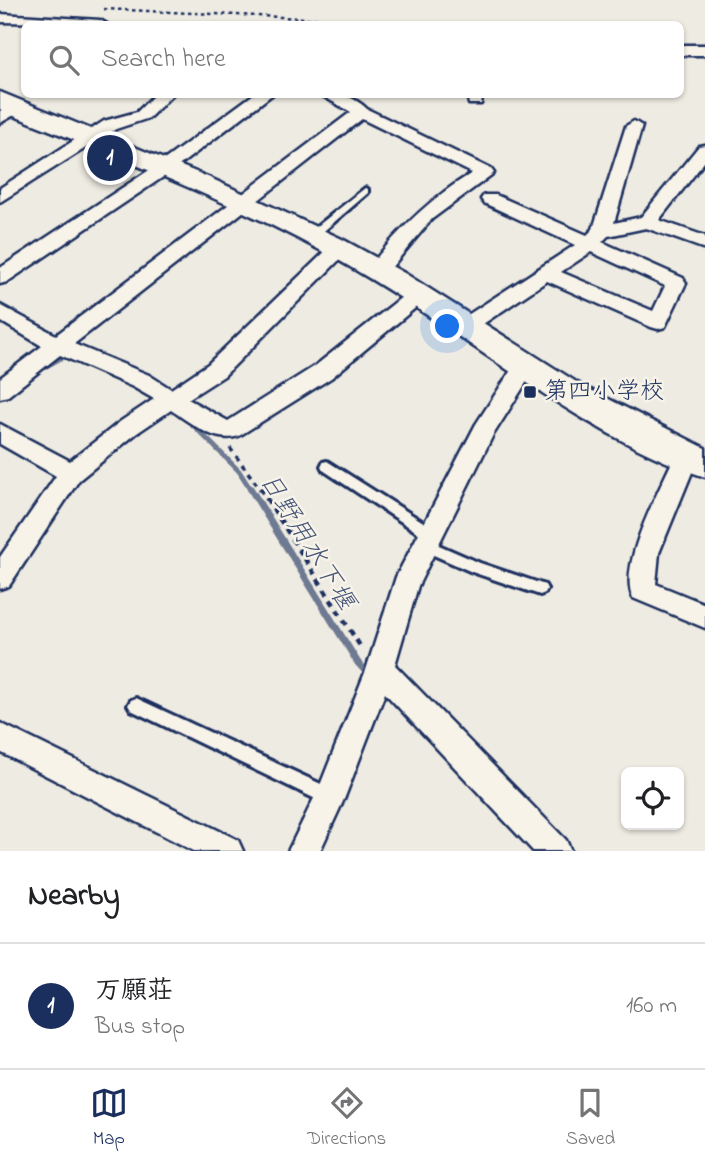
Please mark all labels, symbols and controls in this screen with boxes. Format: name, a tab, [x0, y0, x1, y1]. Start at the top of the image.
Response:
search box	[21, 21, 684, 98]
icon: search	[45, 41, 83, 79]
text: Search here	[101, 41, 226, 79]
pin: 1	[87, 132, 133, 184]
your location	[430, 309, 464, 343]
place label: 第四小学校	[544, 375, 664, 410]
marker: 第四小学校	[522, 384, 538, 400]
water label: 日野用水下堰	[249, 466, 365, 621]
map controls	[621, 767, 684, 830]
button: locate	[621, 767, 684, 830]
text: Nearby	[28, 875, 120, 919]
text: 万願荘	[95, 973, 173, 1011]
text: 1	[47, 990, 55, 1023]
text: 160 m	[626, 990, 677, 1023]
text: Bus stop	[95, 1011, 185, 1044]
tab: Map	[90, 1084, 128, 1153]
tab: Directions	[307, 1084, 386, 1153]
tab: Saved	[566, 1084, 615, 1153]

